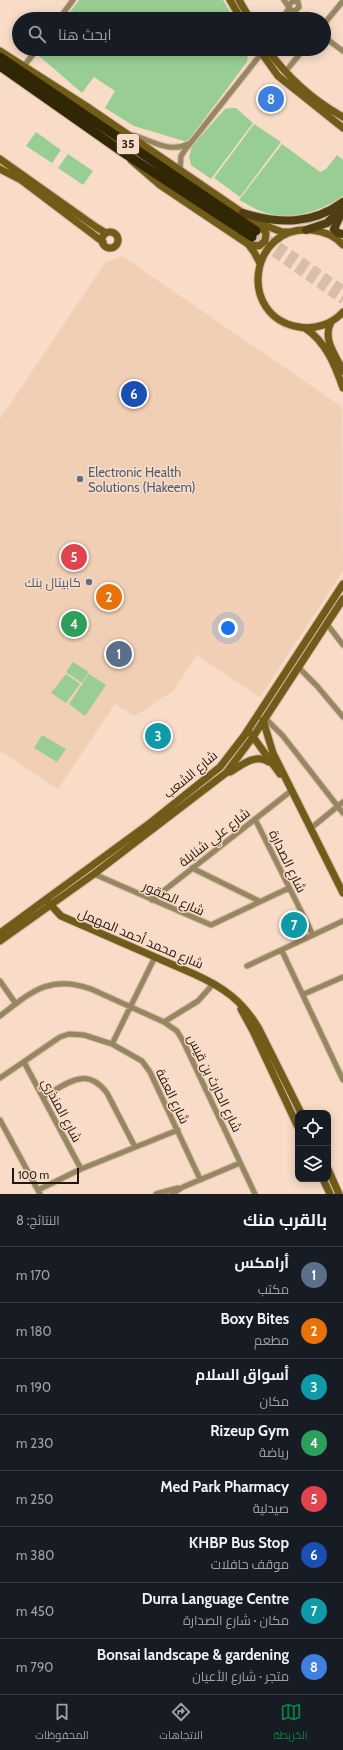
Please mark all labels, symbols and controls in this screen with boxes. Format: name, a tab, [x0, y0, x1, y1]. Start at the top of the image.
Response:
search box	[12, 12, 331, 56]
icon: search	[26, 23, 48, 45]
text: ابحث هنا	[58, 26, 112, 44]
pin: 8	[258, 84, 284, 114]
road number: 35	[117, 134, 139, 154]
pin: 6	[121, 379, 147, 409]
place label: Electronic Health Solutions (Hakeem)	[88, 464, 196, 495]
marker: Electronic Health Solutions (Hakeem)	[75, 474, 85, 484]
pin: 5	[61, 542, 87, 572]
place label: كابيتال بنك	[25, 574, 81, 591]
marker: كابيتال بنك	[84, 577, 94, 587]
pin: 2	[96, 582, 122, 612]
pin: 4	[61, 609, 87, 639]
your location	[218, 618, 238, 638]
pin: 1	[106, 639, 132, 669]
pin: 3	[145, 721, 171, 751]
street label: شارع الشعب	[160, 747, 221, 802]
street label: شارع علي شنابلة	[175, 804, 255, 872]
street label: شارع الصدارة	[265, 827, 310, 895]
street label: شارع الصقور	[140, 877, 207, 920]
street label: شارع محمد أحمد المهمل	[76, 904, 206, 973]
pin: 7	[281, 910, 307, 940]
street label: شارع الحارث بن قيس	[183, 1031, 246, 1135]
street label: شارع العفة	[152, 1066, 193, 1127]
street label: شارع المنذري	[36, 1075, 85, 1146]
map controls	[295, 1110, 331, 1182]
button: locate	[295, 1110, 331, 1146]
button: layers	[295, 1146, 331, 1182]
scale bar	[12, 1166, 79, 1185]
text: 100 m	[18, 1168, 49, 1182]
text: بالقرب منك	[243, 1210, 327, 1230]
text: النتائج: 8	[16, 1212, 60, 1228]
text: أرامكس	[235, 1254, 289, 1272]
text: 170 m	[16, 1267, 50, 1283]
text: 1	[312, 1267, 316, 1283]
text: مكتب	[258, 1281, 289, 1297]
text: Boxy Bites	[220, 1310, 289, 1328]
text: 180 m	[16, 1323, 52, 1339]
text: 2	[311, 1323, 317, 1339]
text: مطعم	[254, 1332, 289, 1348]
text: أسواق السلام	[195, 1366, 289, 1384]
text: 190 m	[16, 1379, 51, 1395]
text: 3	[311, 1379, 318, 1395]
text: مكان	[260, 1393, 289, 1409]
text: Rizeup Gym	[210, 1422, 289, 1440]
text: 230 m	[16, 1435, 53, 1451]
text: 4	[310, 1435, 318, 1451]
text: رياضة	[259, 1444, 289, 1460]
text: Med Park Pharmacy	[160, 1478, 289, 1496]
text: 250 m	[16, 1491, 53, 1507]
text: 5	[311, 1491, 318, 1507]
text: صيدلية	[253, 1500, 289, 1516]
text: KHBP Bus Stop	[189, 1534, 289, 1552]
text: 380 m	[16, 1547, 54, 1563]
text: 6	[310, 1547, 318, 1563]
text: موقف حافلات	[211, 1556, 289, 1572]
text: Durra Language Centre	[142, 1590, 289, 1608]
text: 450 m	[16, 1603, 54, 1619]
text: 7	[311, 1603, 317, 1619]
text: مكان · شارع الصدارة	[183, 1612, 289, 1628]
text: Bonsai landscape & gardening	[97, 1646, 289, 1664]
text: 790 m	[16, 1659, 53, 1675]
text: 8	[310, 1659, 318, 1675]
text: متجر · شارع الأعيان	[192, 1668, 289, 1684]
tab: المحفوظات	[35, 1701, 89, 1745]
tab: الاتجاهات	[159, 1701, 203, 1745]
tab: الخريطة	[273, 1701, 308, 1745]

